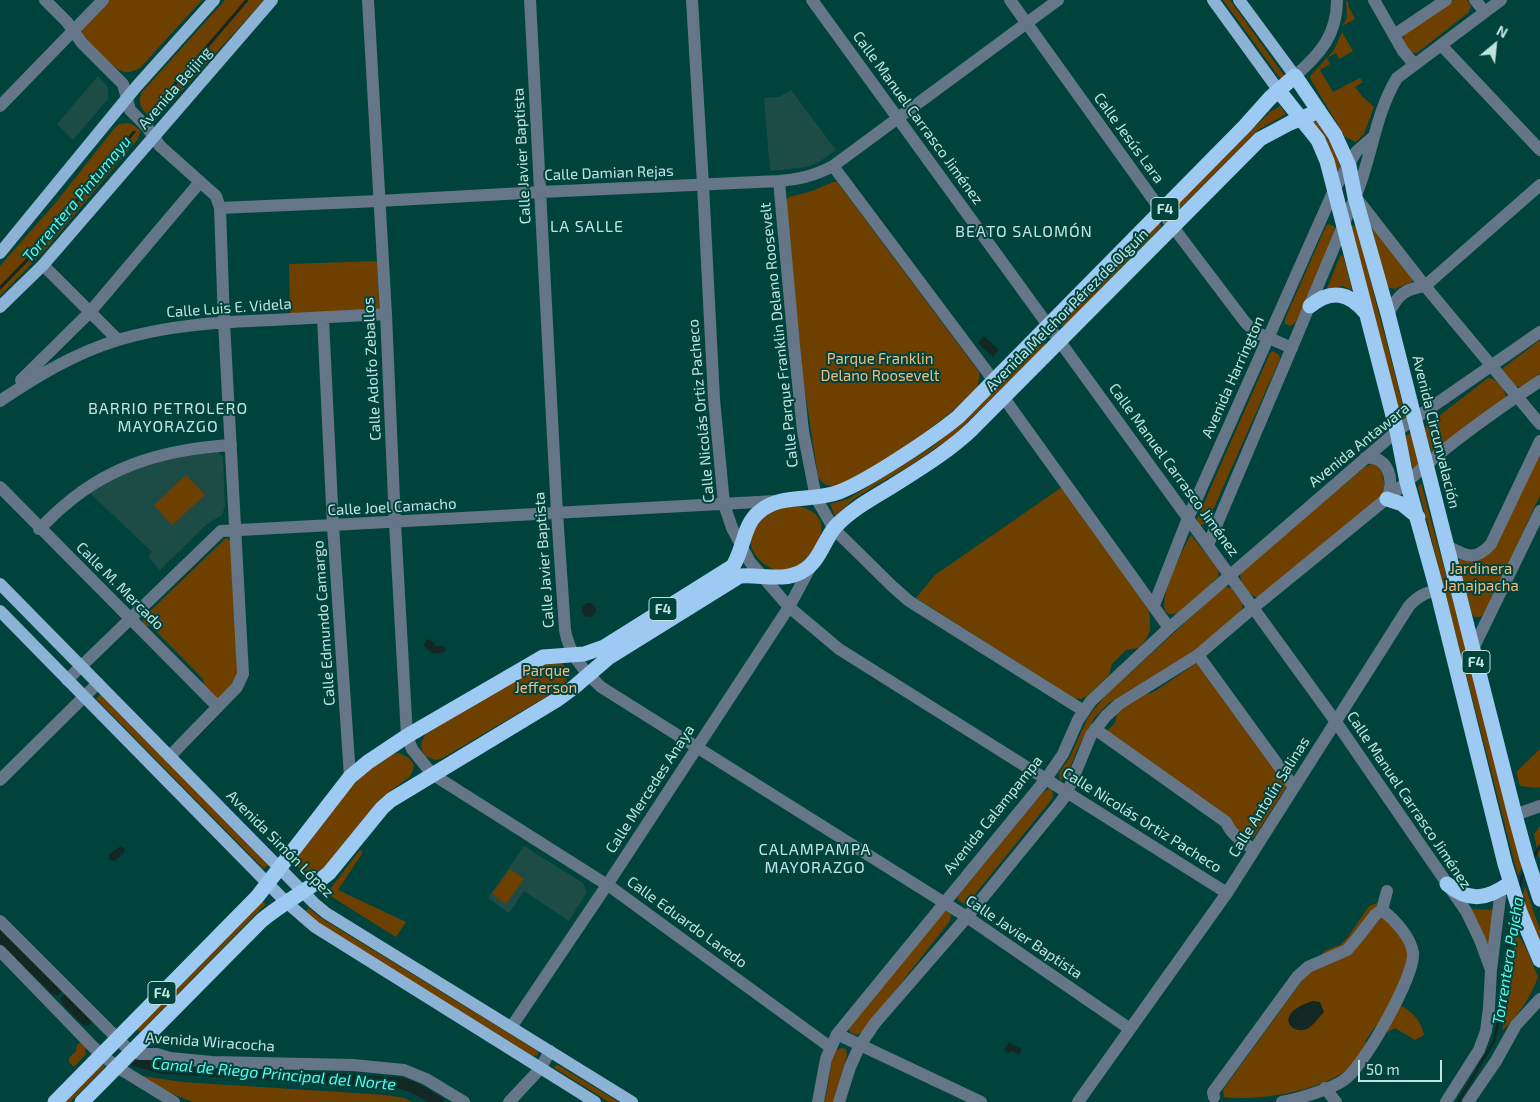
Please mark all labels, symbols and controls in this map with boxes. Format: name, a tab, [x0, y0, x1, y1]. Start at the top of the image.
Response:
north arrow	[1470, 20, 1520, 70]
text: N	[1494, 21, 1511, 41]
street label: Calle Manuel Carrasco Jiménez	[849, 28, 987, 208]
street label: Avenida Beijing	[134, 43, 216, 133]
street label: Calle Javier Baptista	[509, 87, 535, 225]
street label: Calle Jesús Lara	[1090, 89, 1168, 187]
water label: Torrentera Pintumayu	[19, 132, 135, 266]
street label: Calle Damian Rejas	[544, 162, 674, 184]
road number: F4	[1151, 198, 1179, 220]
street label: Calle Parque Franklin Delano Roosevelt	[756, 202, 802, 468]
district label: LA SALLE	[549, 217, 625, 237]
district label: BEATO SALOMÓN	[953, 222, 1095, 242]
street label: Avenida Melchor Pérez de Olguín	[982, 225, 1152, 395]
street label: Calle Luis E. Videla	[166, 295, 292, 321]
street label: Calle Adolfo Zeballos	[359, 297, 385, 441]
street label: Avenida Harrington	[1198, 313, 1268, 441]
street label: Calle Nicolás Ortiz Pacheco	[684, 319, 718, 503]
park label: Parque Franklin Delano Roosevelt	[820, 350, 940, 385]
street label: Avenida Circunvalación	[1408, 353, 1464, 511]
street label: Calle Manuel Carrasco Jiménez	[1105, 380, 1243, 560]
district label: BARRIO PETROLERO MAYORAZGO	[86, 399, 250, 437]
street label: Avenida Antawara	[1305, 399, 1413, 491]
street label: Calle Javier Baptista	[530, 491, 558, 629]
street label: Calle Joel Camacho	[327, 495, 457, 519]
street label: Calle M. Mercado	[72, 538, 168, 634]
street label: Calle Edmundo Camargo	[309, 540, 339, 706]
park label: Jardinera Janajpacha	[1443, 560, 1519, 595]
road number: F4	[649, 598, 677, 620]
road number: F4	[1462, 650, 1490, 674]
park label: Parque Jefferson	[515, 662, 577, 697]
street label: Calle Manuel Carrasco Jiménez	[1343, 708, 1475, 892]
street label: Calle Mercedes Anaya	[602, 721, 698, 857]
street label: Calle Antolín Salinas	[1225, 733, 1313, 861]
street label: Avenida Calampampa	[940, 752, 1046, 878]
street label: Calle Nicolás Ortiz Pacheco	[1059, 764, 1225, 876]
street label: Avenida Simón López	[223, 787, 337, 901]
district label: CALAMPAMPA MAYORAZGO	[757, 840, 873, 878]
street label: Calle Eduardo Laredo	[623, 872, 751, 972]
street label: Calle Javier Baptista	[962, 891, 1086, 983]
water label: Torrentera Pajcha	[1488, 896, 1528, 1026]
road number: F4	[148, 981, 176, 1004]
street label: Avenida Wiracocha	[145, 1028, 275, 1056]
scale bar	[1360, 1050, 1444, 1082]
water label: Canal de Riego Principal del Norte	[151, 1054, 397, 1094]
text: 50 m	[1366, 1060, 1400, 1078]

